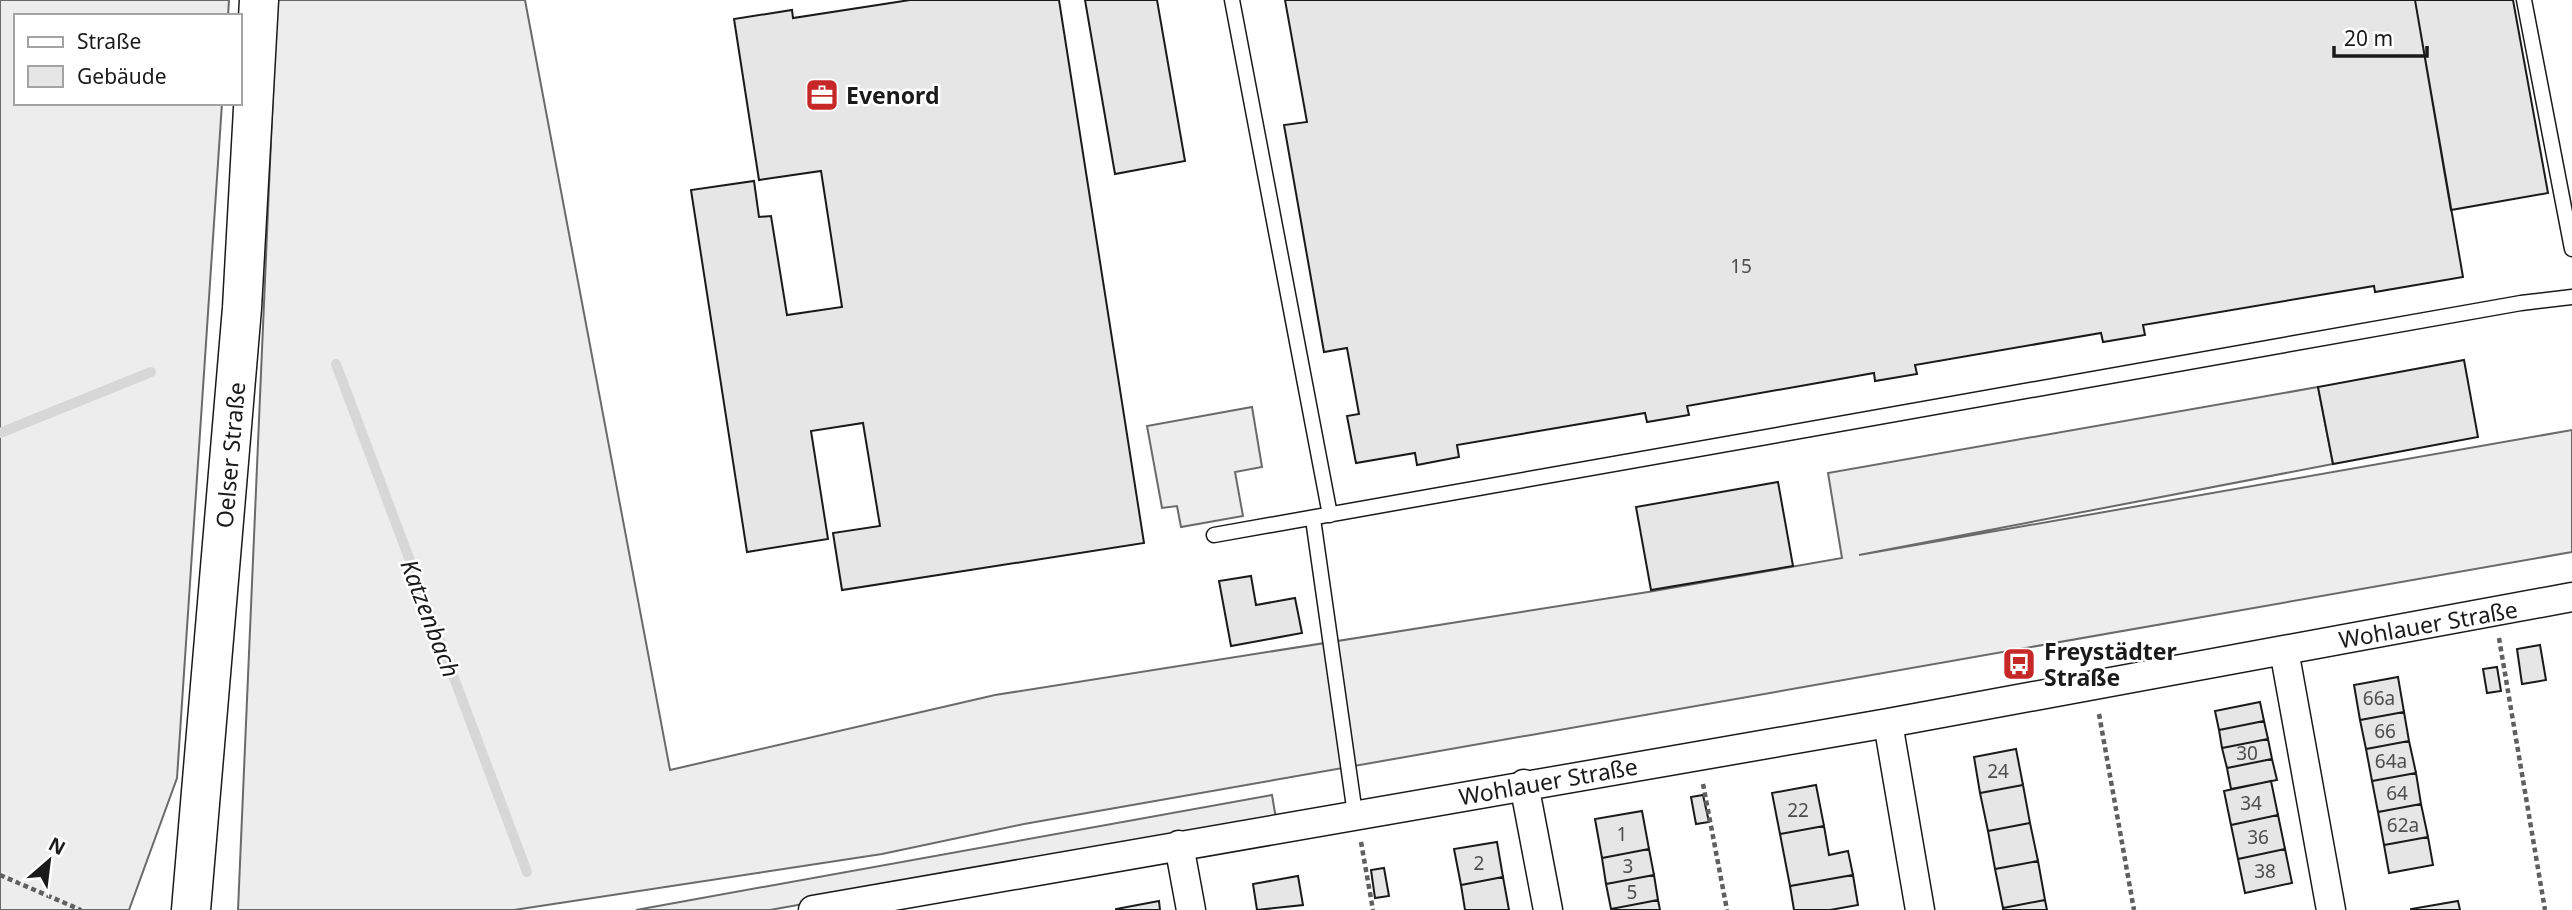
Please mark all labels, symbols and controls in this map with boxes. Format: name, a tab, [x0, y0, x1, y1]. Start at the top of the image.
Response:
legend	[14, 14, 242, 105]
scale bar	[2334, 14, 2427, 58]
text: 20 m	[2344, 24, 2393, 52]
text: Straße	[77, 27, 141, 55]
text: Gebäude	[77, 62, 167, 90]
office icon: Evenord	[803, 76, 841, 114]
place label: Evenord	[846, 79, 939, 111]
house number: 15	[1730, 253, 1752, 279]
street label: Oelser Straße	[208, 381, 252, 529]
water label: Katzenbach	[393, 554, 469, 682]
street label: Wohlauer Straße	[2336, 593, 2520, 655]
place label: Freystädter Straße	[2044, 635, 2177, 693]
bus stop icon: Freystädter Straße	[2000, 645, 2038, 683]
house number: 66a	[2363, 685, 2395, 711]
house number: 66	[2374, 718, 2396, 744]
house number: 30	[2236, 740, 2258, 766]
house number: 64a	[2375, 748, 2407, 774]
street label: Wohlauer Straße	[1456, 750, 1640, 812]
house number: 24	[1987, 758, 2009, 784]
house number: 64	[2386, 780, 2408, 806]
house number: 34	[2240, 790, 2262, 816]
house number: 22	[1787, 797, 1809, 823]
house number: 62a	[2387, 812, 2419, 838]
house number: 1	[1617, 821, 1627, 847]
house number: 36	[2247, 824, 2269, 850]
north arrow	[14, 826, 84, 896]
text: N	[44, 831, 70, 861]
house number: 2	[1474, 850, 1484, 876]
house number: 3	[1623, 853, 1633, 879]
house number: 38	[2254, 858, 2276, 884]
house number: 5	[1627, 879, 1637, 905]

